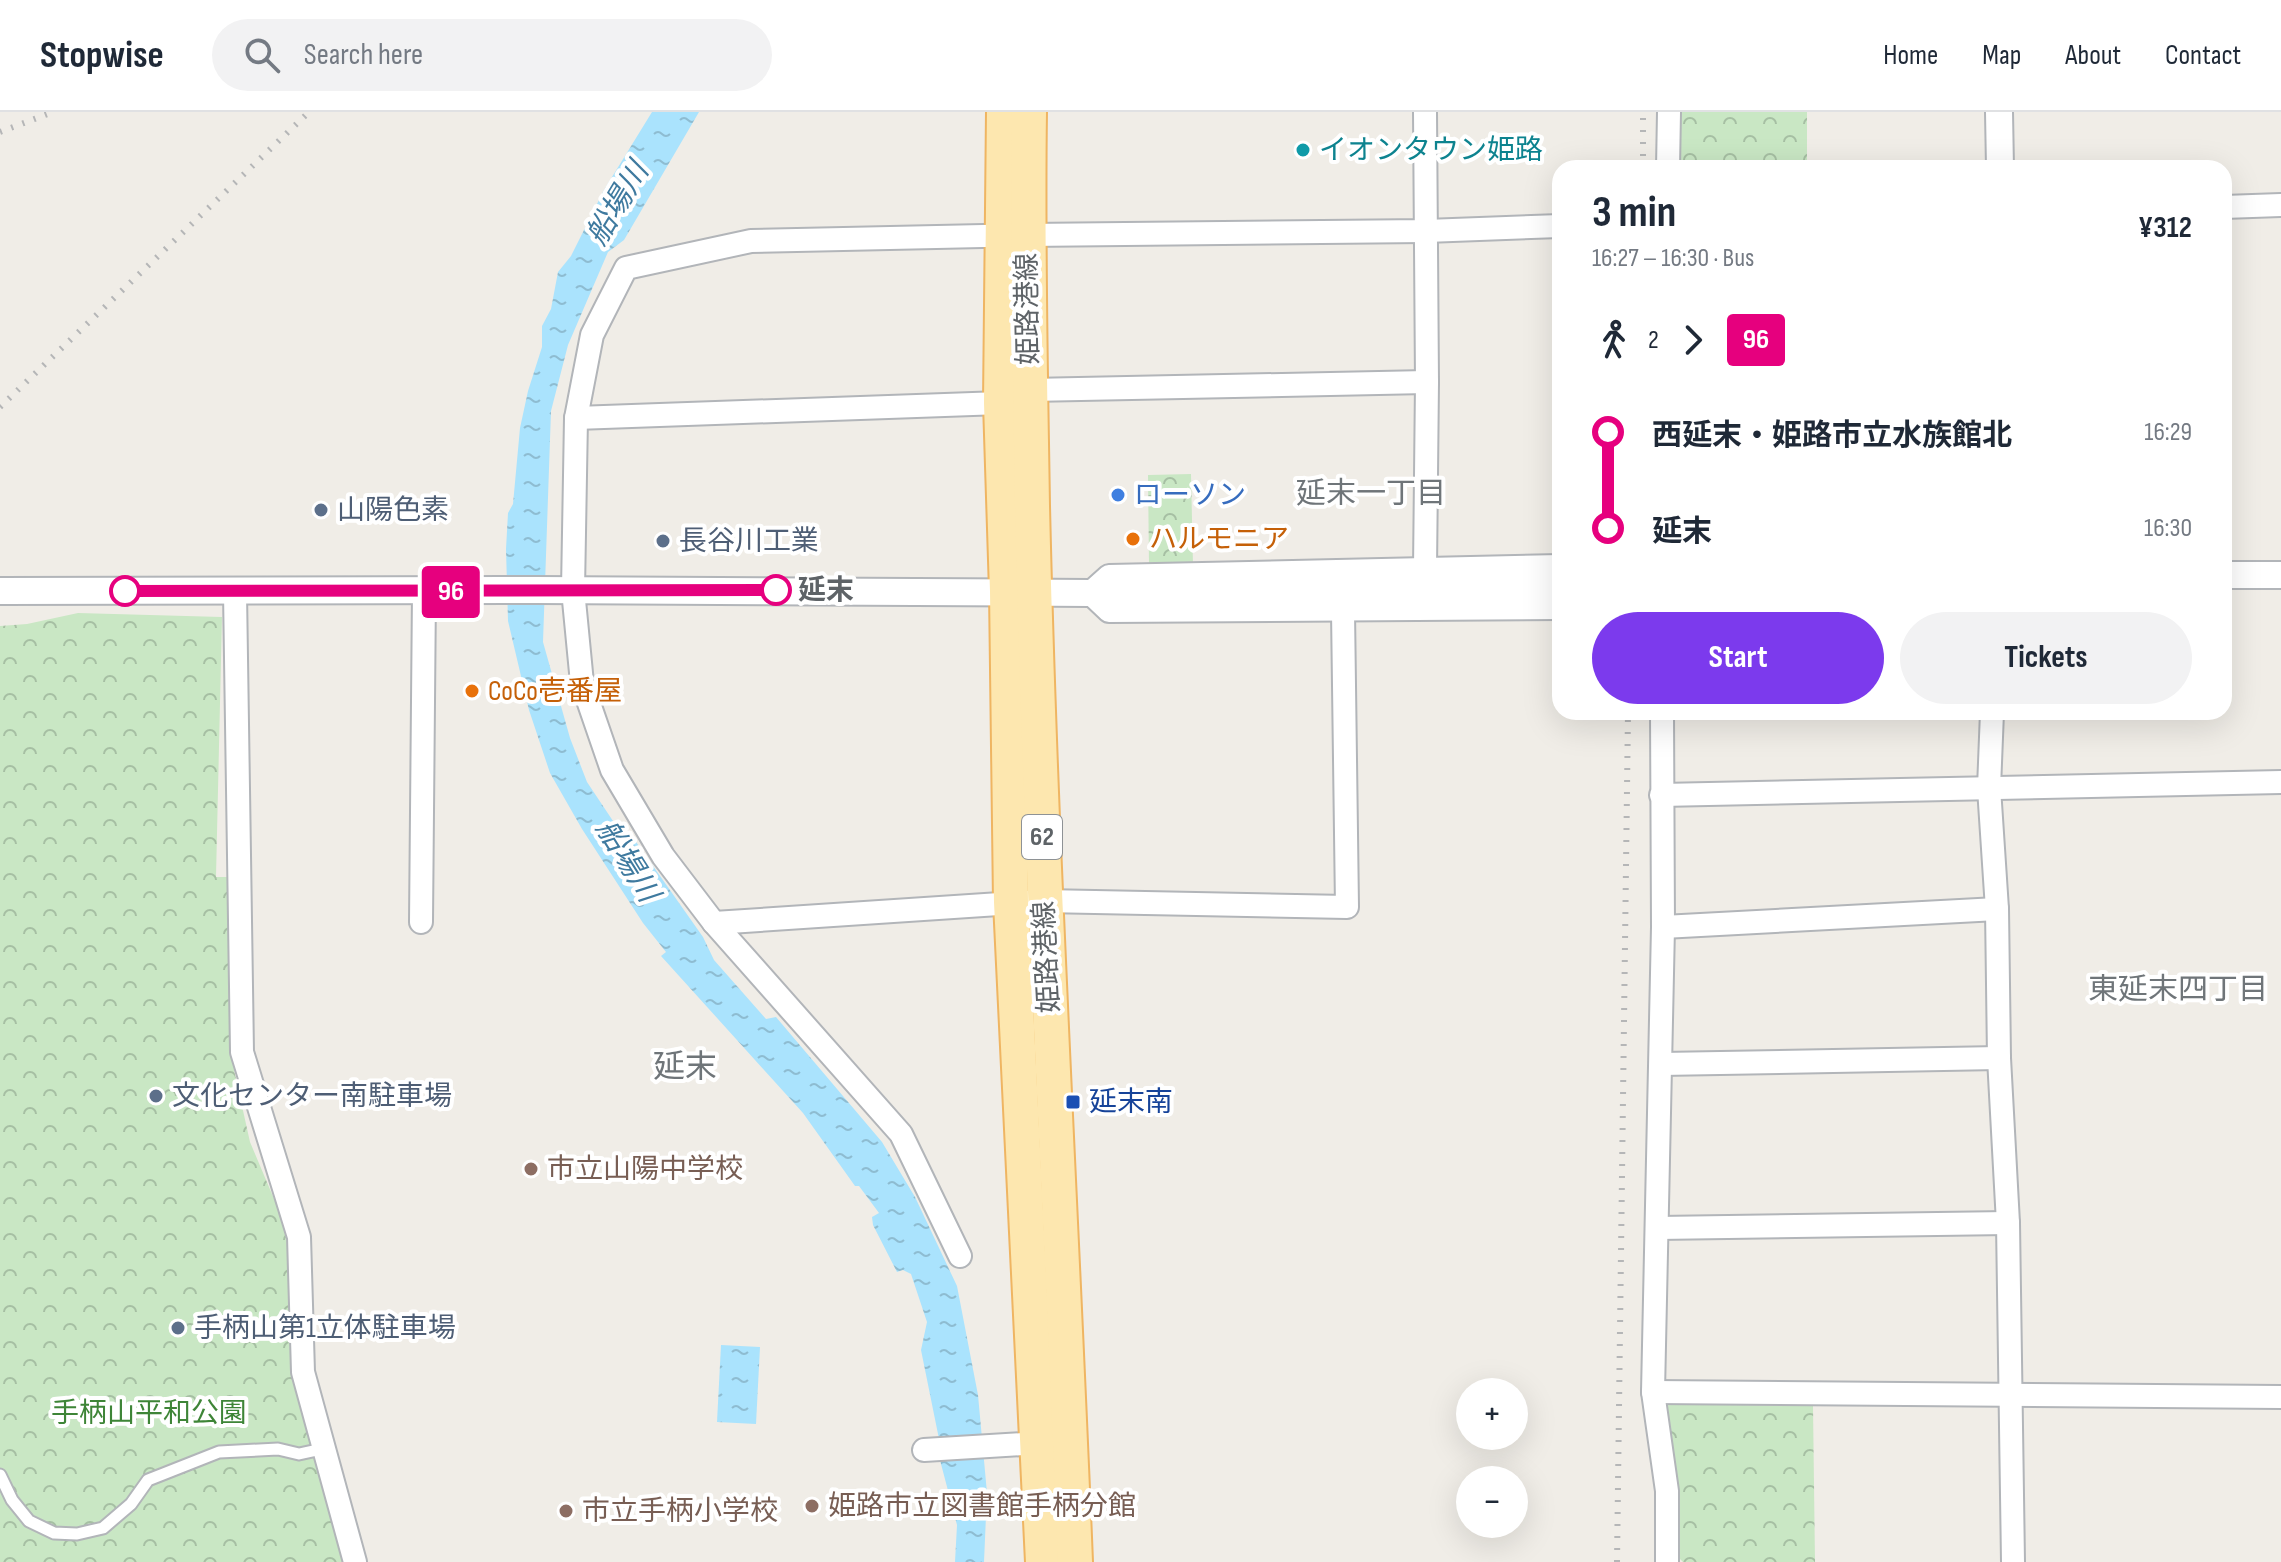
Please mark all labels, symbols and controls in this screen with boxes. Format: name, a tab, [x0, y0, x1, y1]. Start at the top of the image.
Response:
search box	[212, 19, 772, 91]
text: Stopwise	[40, 33, 164, 78]
icon: search	[240, 33, 284, 77]
text: Search here	[304, 37, 423, 73]
text: Home	[1883, 39, 1938, 72]
text: Map	[1982, 39, 2021, 72]
text: About	[2065, 39, 2121, 72]
text: Contact	[2165, 39, 2241, 72]
place label: イオンタウン姫路	[1319, 134, 1543, 167]
marker: イオンタウン姫路	[1294, 141, 1312, 159]
water label: 船場川	[579, 154, 658, 252]
text: 3 min	[1592, 186, 1676, 239]
text: ¥312	[2138, 210, 2192, 246]
text: 16:27 – 16:30 · Bus	[1592, 243, 1754, 274]
street label: 姫路港線	[1011, 253, 1045, 365]
icon: walk	[1592, 318, 1636, 362]
icon: forward	[1671, 318, 1715, 362]
text: 96	[1743, 323, 1769, 356]
text: 2	[1648, 325, 1659, 356]
text: 16:29	[2144, 417, 2192, 448]
text: 西延末・姫路市立水族館北	[1652, 418, 2012, 454]
district label: 延末一丁目	[1296, 476, 1446, 512]
place label: ローソン	[1134, 479, 1246, 512]
marker: ローソン	[1109, 486, 1127, 504]
place label: 山陽色素	[337, 494, 449, 527]
marker: 山陽色素	[312, 501, 330, 519]
text: 16:30	[2144, 513, 2192, 544]
text: 延末	[1652, 514, 1712, 550]
place label: ハルモニア	[1149, 523, 1289, 556]
place label: 長谷川工業	[679, 525, 819, 558]
marker: ハルモニア	[1124, 530, 1142, 548]
marker: 長谷川工業	[654, 532, 672, 550]
line badge: 96	[415, 566, 487, 618]
place label: 延末	[798, 574, 854, 607]
text: 96	[438, 575, 464, 608]
marker: 延末	[761, 575, 791, 605]
unlabelled marker	[110, 576, 140, 606]
button: Start	[1592, 612, 1884, 704]
button: Tickets	[1900, 612, 2192, 704]
place label: CoCo壱番屋	[488, 675, 622, 708]
marker: CoCo壱番屋	[463, 682, 481, 700]
water label: 船場川	[588, 813, 668, 911]
road number: 62	[1022, 815, 1062, 859]
street label: 姫路港線	[1028, 900, 1066, 1014]
district label: 東延末四丁目	[2088, 972, 2268, 1008]
district label: 延末	[653, 1048, 717, 1087]
place label: 文化センター南駐車場	[172, 1080, 452, 1113]
place label: 延末南	[1089, 1086, 1173, 1119]
marker: 文化センター南駐車場	[147, 1087, 165, 1105]
marker: 延末南	[1064, 1093, 1082, 1111]
place label: 市立山陽中学校	[547, 1153, 743, 1186]
marker: 市立山陽中学校	[522, 1160, 540, 1178]
place label: 手柄山第1立体駐車場	[194, 1312, 456, 1345]
marker: 手柄山第1立体駐車場	[169, 1319, 187, 1337]
map controls	[1456, 1378, 1528, 1538]
button: +	[1456, 1378, 1528, 1450]
park label: 手柄山平和公園	[51, 1397, 247, 1430]
button: −	[1456, 1466, 1528, 1538]
place label: 姫路市立図書館手柄分館	[828, 1490, 1136, 1523]
place label: 市立手柄小学校	[582, 1495, 778, 1528]
marker: 姫路市立図書館手柄分館	[803, 1497, 821, 1515]
marker: 市立手柄小学校	[557, 1502, 575, 1520]

